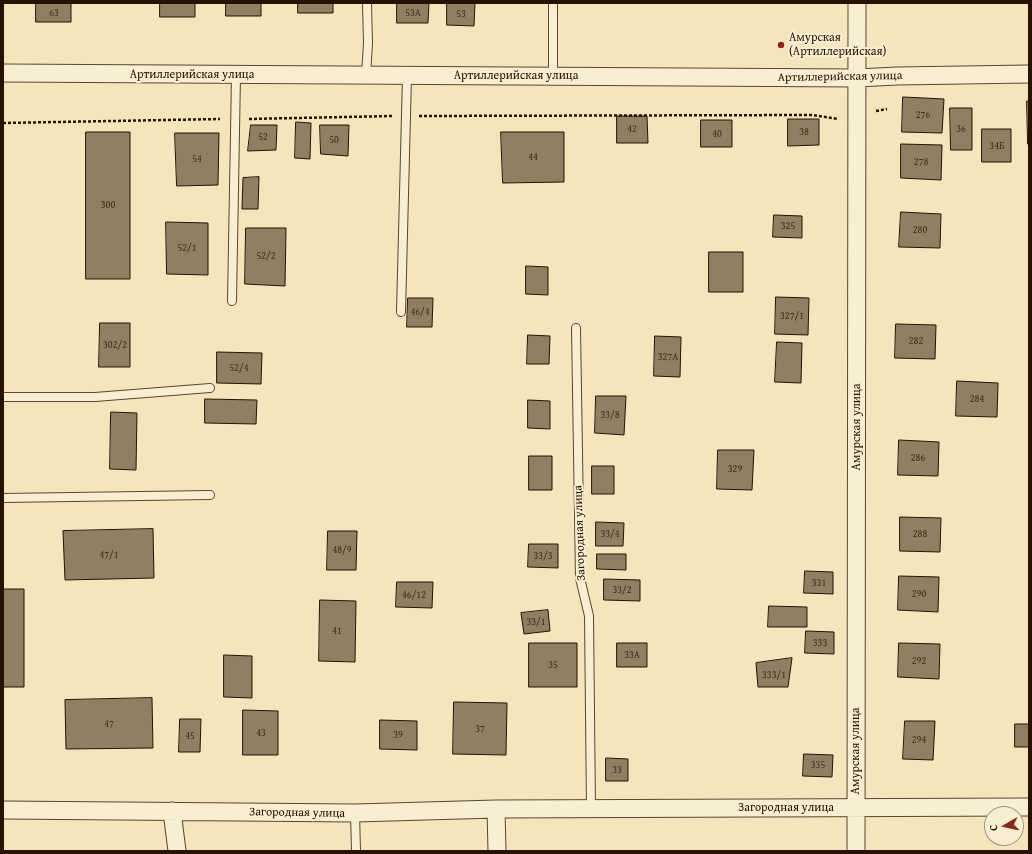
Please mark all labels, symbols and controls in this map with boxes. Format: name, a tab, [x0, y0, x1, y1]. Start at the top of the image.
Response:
house number: 63	[49, 7, 59, 19]
house number: 53А	[405, 7, 421, 19]
house number: 53	[456, 8, 466, 20]
place label: Амурская (Артиллерийская)	[789, 31, 886, 59]
marker: Амурская (Артиллерийская)	[776, 40, 786, 50]
street label: Артиллерийская улица	[130, 68, 254, 82]
street label: Артиллерийская улица	[454, 69, 578, 83]
street label: Артиллерийская улица	[778, 69, 902, 85]
house number: 276	[916, 109, 930, 121]
house number: 42	[627, 123, 637, 135]
house number: 36	[956, 123, 966, 135]
house number: 38	[799, 126, 809, 138]
house number: 40	[712, 128, 722, 140]
house number: 52	[258, 131, 268, 143]
house number: 50	[329, 134, 339, 146]
house number: 34Б	[989, 140, 1005, 152]
house number: 44	[528, 151, 538, 163]
house number: 54	[192, 153, 202, 165]
house number: 278	[914, 156, 928, 168]
house number: 300	[101, 199, 115, 211]
house number: 325	[781, 220, 795, 232]
house number: 280	[913, 224, 927, 236]
house number: 52/1	[177, 242, 197, 254]
house number: 52/2	[256, 250, 276, 262]
house number: 46/4	[410, 306, 430, 318]
house number: 327/1	[780, 310, 804, 322]
house number: 282	[909, 335, 923, 347]
house number: 302/2	[103, 339, 127, 351]
house number: 327А	[658, 351, 678, 363]
house number: 52/4	[229, 362, 249, 374]
street label: Амурская улица	[850, 384, 864, 470]
house number: 284	[970, 393, 984, 405]
house number: 33/8	[600, 409, 620, 421]
house number: 286	[911, 452, 925, 464]
house number: 329	[728, 463, 742, 475]
street label: Загородная улица	[571, 485, 589, 581]
house number: 33/4	[600, 528, 620, 540]
house number: 288	[913, 528, 927, 540]
house number: 48/9	[332, 544, 352, 556]
house number: 47/1	[99, 549, 119, 561]
house number: 33/3	[533, 550, 553, 562]
house number: 331	[812, 577, 826, 589]
house number: 33/2	[612, 584, 632, 596]
house number: 290	[912, 588, 926, 600]
house number: 46/12	[402, 589, 426, 601]
house number: 33/1	[526, 616, 546, 628]
house number: 41	[332, 625, 342, 637]
house number: 333	[813, 637, 827, 649]
house number: 33А	[624, 649, 640, 661]
house number: 292	[912, 655, 926, 667]
house number: 35	[548, 659, 558, 671]
house number: 333/1	[762, 669, 786, 681]
street label: Амурская улица	[849, 708, 863, 794]
house number: 47	[104, 718, 114, 730]
house number: 37	[475, 723, 485, 735]
house number: 43	[256, 727, 266, 739]
house number: 39	[393, 729, 403, 741]
house number: 45	[185, 730, 195, 742]
house number: 294	[912, 734, 926, 746]
house number: 335	[811, 759, 825, 771]
house number: 33	[612, 764, 622, 776]
street label: Загородная улица	[738, 801, 834, 815]
street label: Загородная улица	[249, 805, 345, 821]
north arrow	[984, 806, 1024, 846]
text: С	[985, 823, 1002, 832]

